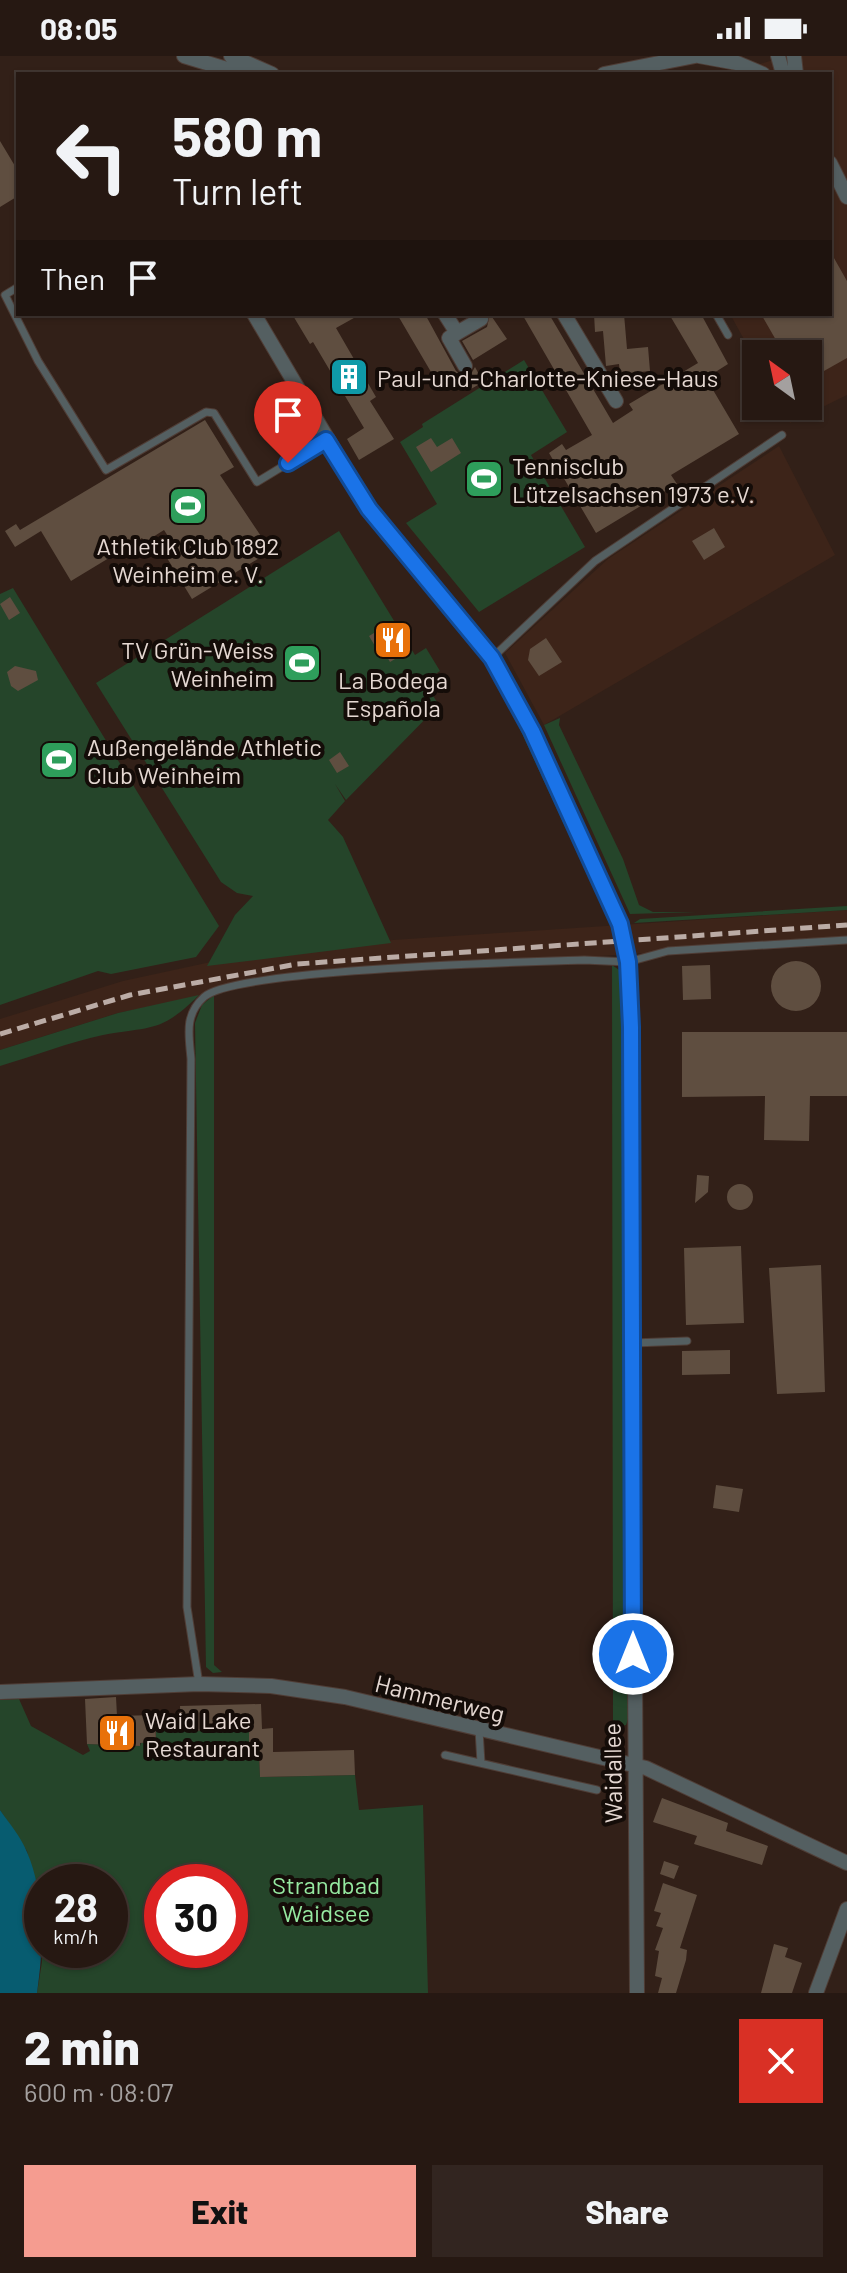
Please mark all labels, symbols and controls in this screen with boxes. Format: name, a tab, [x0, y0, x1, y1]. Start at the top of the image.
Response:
text: 08:05	[40, 10, 118, 46]
text: 580 m	[172, 101, 322, 168]
icon: left	[40, 104, 144, 208]
text: Turn left	[172, 169, 303, 212]
icon: arrive	[121, 256, 165, 300]
text: Then	[40, 260, 105, 296]
north arrow	[742, 340, 822, 420]
map controls	[742, 340, 822, 420]
building icon: Paul-und-Charlotte-Kniese-Haus	[328, 356, 370, 398]
place label: Paul-und-Charlotte-Kniese-Haus	[377, 363, 718, 392]
pin	[254, 381, 322, 463]
icon: arrive	[266, 393, 310, 437]
place label: Tennisclub Lützelsachsen 1973 e.V.	[512, 451, 755, 508]
sports icon: Tennisclub Lützelsachsen 1973 e.V.	[463, 458, 505, 500]
sports icon: Athletik Club 1892 Weinheim e. V.	[167, 485, 209, 527]
place label: Athletik Club 1892 Weinheim e. V.	[97, 531, 279, 588]
restaurant icon: La Bodega Española	[372, 619, 414, 661]
place label: TV Grün-Weiss Weinheim	[121, 635, 274, 692]
sports icon: TV Grün-Weiss Weinheim	[281, 642, 323, 684]
place label: La Bodega Española	[338, 665, 448, 722]
place label: Außengelände Athletic Club Weinheim	[87, 732, 322, 789]
sports icon: Außengelände Athletic Club Weinheim	[38, 739, 80, 781]
position arrow	[591, 1612, 675, 1696]
street label: Hammerweg	[372, 1668, 508, 1728]
place label: Waid Lake Restaurant	[145, 1705, 260, 1762]
restaurant icon: Waid Lake Restaurant	[96, 1712, 138, 1754]
street label: Waidallee	[597, 1723, 627, 1823]
speed limit sign: 30	[144, 1864, 248, 1968]
park label: Strandbad Waidsee	[272, 1870, 380, 1927]
text: 28	[54, 1882, 98, 1930]
text: km/h	[53, 1924, 99, 1948]
text: 2 min	[24, 2017, 140, 2075]
button: close	[739, 2019, 823, 2103]
text: 600 m · 08:07	[24, 2076, 173, 2107]
button: Exit	[24, 2165, 416, 2257]
button: Share	[432, 2165, 823, 2257]

